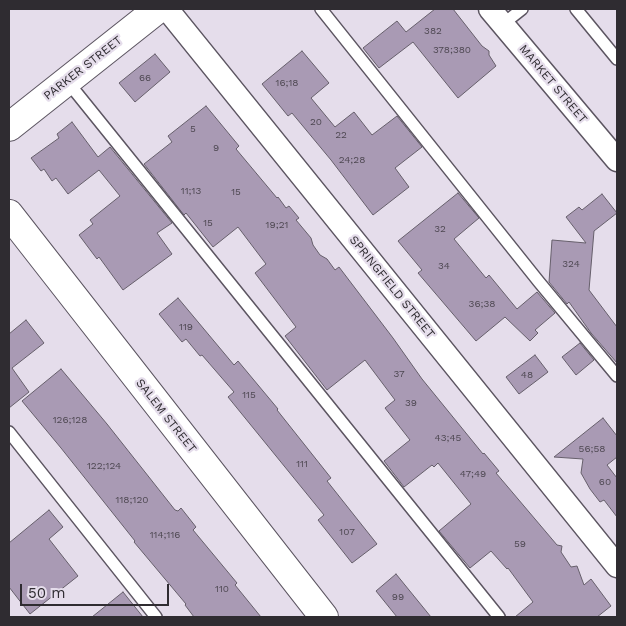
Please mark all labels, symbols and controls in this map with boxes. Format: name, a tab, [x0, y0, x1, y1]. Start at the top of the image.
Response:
house number: 382	[424, 25, 442, 37]
street label: PARKER STREET	[41, 33, 125, 103]
street label: MARKET STREET	[516, 42, 590, 126]
house number: 378;380	[433, 44, 471, 56]
house number: 66	[139, 72, 151, 84]
house number: 16;18	[276, 77, 298, 89]
house number: 20	[310, 116, 322, 128]
house number: 5	[190, 123, 196, 135]
house number: 22	[335, 129, 347, 141]
house number: 9	[213, 142, 219, 154]
house number: 24;28	[339, 154, 365, 166]
house number: 11;13	[181, 185, 201, 197]
house number: 15	[231, 186, 241, 198]
house number: 15	[203, 217, 213, 229]
house number: 19;21	[266, 219, 288, 231]
house number: 32	[434, 223, 446, 235]
street label: SPRINGFIELD STREET	[346, 233, 438, 341]
house number: 324	[562, 258, 580, 270]
house number: 34	[438, 260, 450, 272]
house number: 36;38	[469, 298, 495, 310]
house number: 119	[179, 321, 193, 333]
house number: 37	[393, 368, 405, 380]
house number: 48	[521, 369, 533, 381]
street label: SALEM STREET	[133, 376, 199, 456]
house number: 115	[242, 389, 256, 401]
house number: 39	[405, 397, 417, 409]
house number: 126;128	[53, 414, 87, 426]
house number: 43;45	[435, 432, 461, 444]
house number: 56;58	[579, 443, 605, 455]
house number: 111	[296, 458, 308, 470]
house number: 122;124	[87, 460, 121, 472]
house number: 47;49	[460, 468, 486, 480]
house number: 60	[599, 476, 611, 488]
house number: 118;120	[116, 494, 148, 506]
house number: 107	[339, 526, 355, 538]
house number: 114;116	[150, 529, 180, 541]
house number: 59	[514, 538, 526, 550]
scale bar	[22, 574, 171, 606]
house number: 110	[215, 583, 229, 595]
text: 50 m	[28, 584, 65, 602]
house number: 99	[392, 591, 404, 603]

